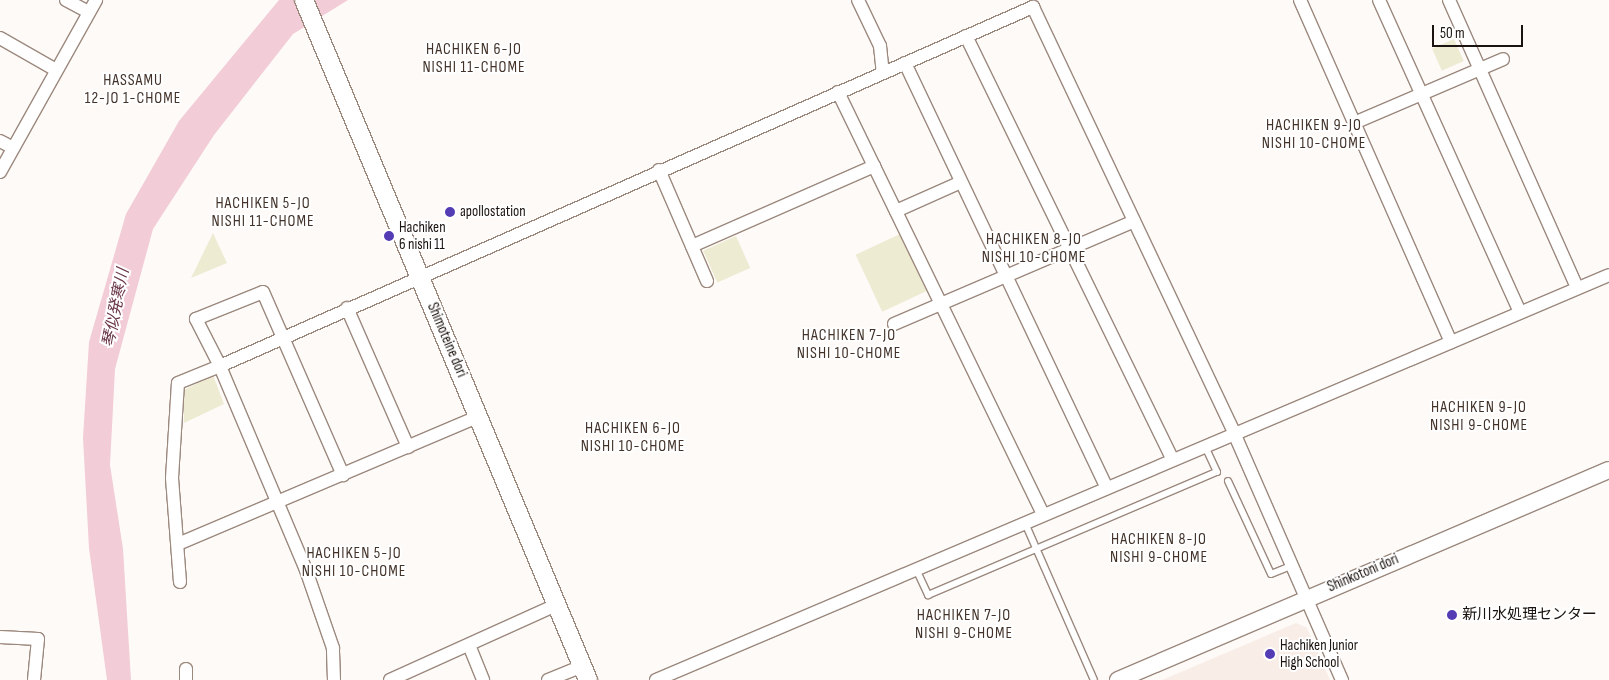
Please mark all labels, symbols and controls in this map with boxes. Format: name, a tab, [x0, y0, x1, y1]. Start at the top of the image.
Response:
scale bar	[1434, 15, 1525, 47]
text: 50 m	[1440, 24, 1465, 43]
district label: HACHIKEN 6-JO NISHI 11-CHOME	[421, 40, 527, 78]
district label: HASSAMU 12-JO 1-CHOME	[83, 71, 183, 109]
district label: HACHIKEN 9-JO NISHI 10-CHOME	[1260, 116, 1368, 154]
district label: HACHIKEN 5-JO NISHI 11-CHOME	[210, 194, 316, 232]
place label: apollostation	[460, 203, 526, 221]
marker: apollostation	[444, 206, 456, 218]
place label: Hachiken 6 nishi 11	[399, 218, 446, 253]
marker: Hachiken 6 nishi 11	[383, 230, 395, 242]
district label: HACHIKEN 8-JO NISHI 10-CHOME	[980, 230, 1088, 268]
water label: 琴似発寒川	[100, 267, 134, 349]
street label: Shimoteine dori	[423, 300, 471, 380]
district label: HACHIKEN 7-JO NISHI 10-CHOME	[795, 326, 903, 364]
district label: HACHIKEN 9-JO NISHI 9-CHOME	[1428, 398, 1530, 436]
district label: HACHIKEN 6-JO NISHI 10-CHOME	[579, 419, 687, 457]
district label: HACHIKEN 8-JO NISHI 9-CHOME	[1108, 530, 1210, 568]
district label: HACHIKEN 5-JO NISHI 10-CHOME	[300, 544, 408, 582]
street label: Shinkotoni dori	[1325, 550, 1401, 596]
district label: HACHIKEN 7-JO NISHI 9-CHOME	[913, 606, 1015, 644]
place label: 新川水処理センター	[1462, 606, 1597, 624]
marker: 新川水処理センター	[1446, 609, 1458, 621]
place label: Hachiken Junior High School	[1280, 636, 1358, 671]
marker: Hachiken Junior High School	[1264, 648, 1276, 660]

